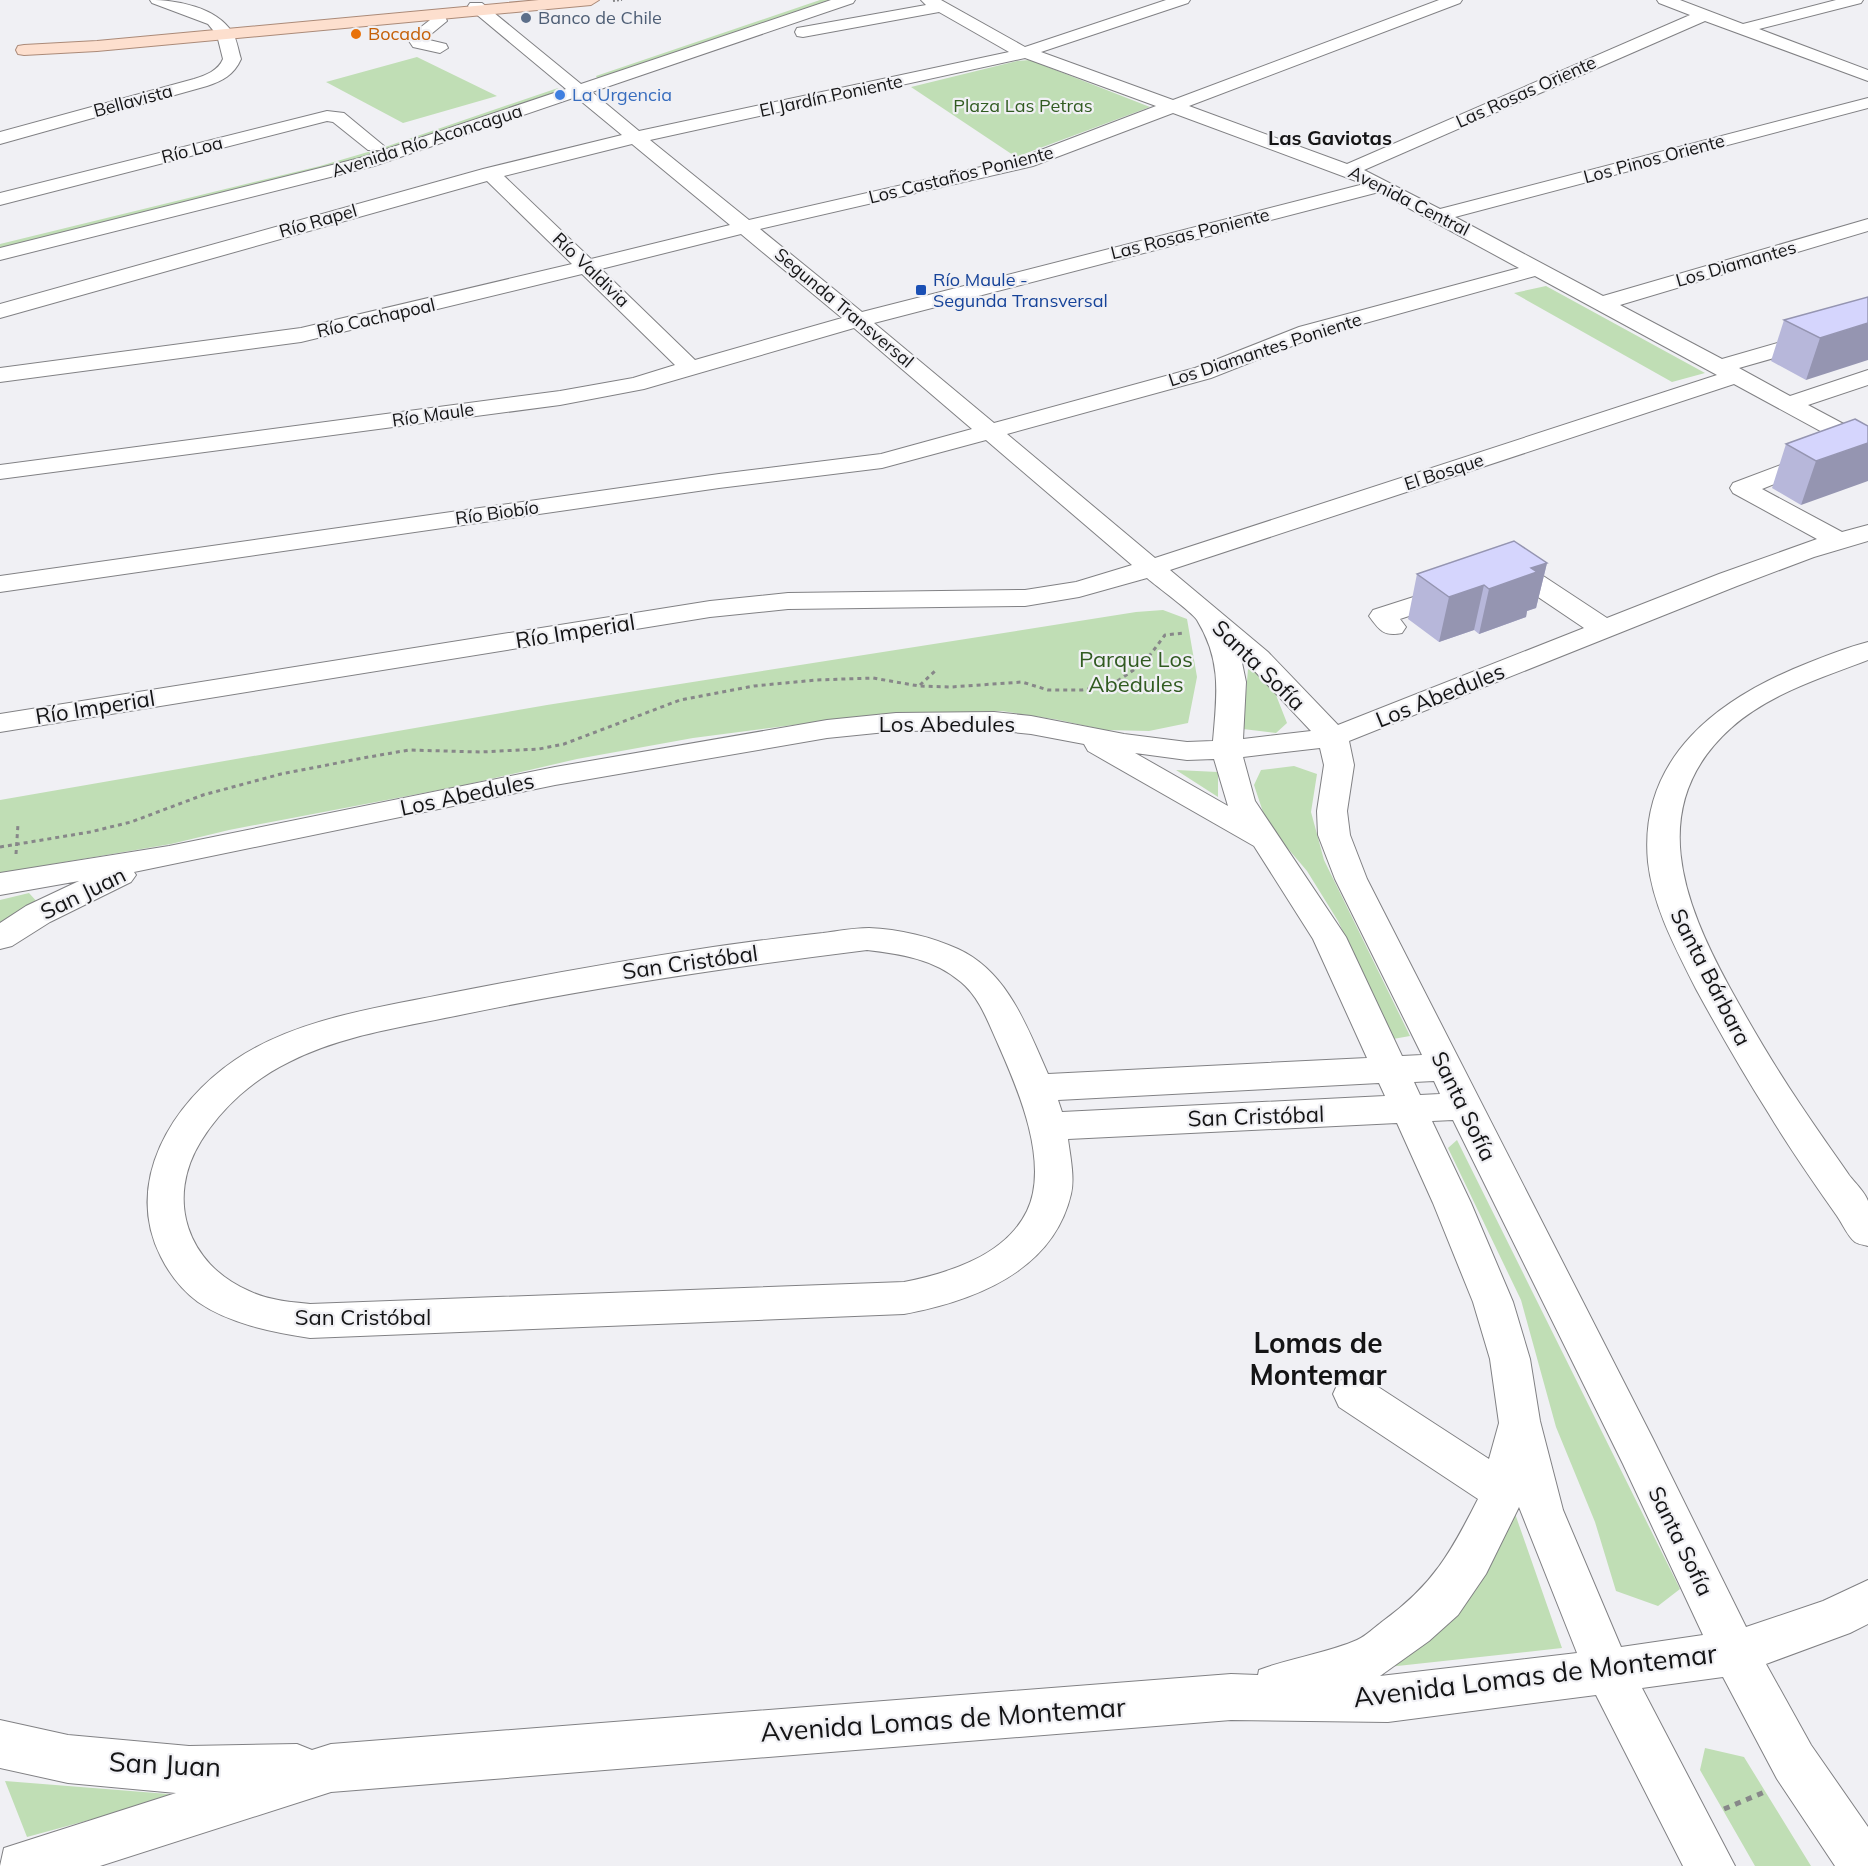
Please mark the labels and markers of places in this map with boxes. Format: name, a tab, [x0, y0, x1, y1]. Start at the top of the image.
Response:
place label: Banco de Chile	[538, 6, 662, 29]
marker: Banco de Chile	[519, 11, 533, 25]
place label: Bocado	[368, 22, 431, 45]
marker: Bocado	[349, 27, 363, 41]
place label: La Urgencia	[572, 83, 672, 106]
marker: La Urgencia	[553, 88, 567, 102]
place label: Río Maule - Segunda Transversal	[933, 268, 1108, 312]
marker: Río Maule - Segunda Transversal	[914, 283, 928, 297]

